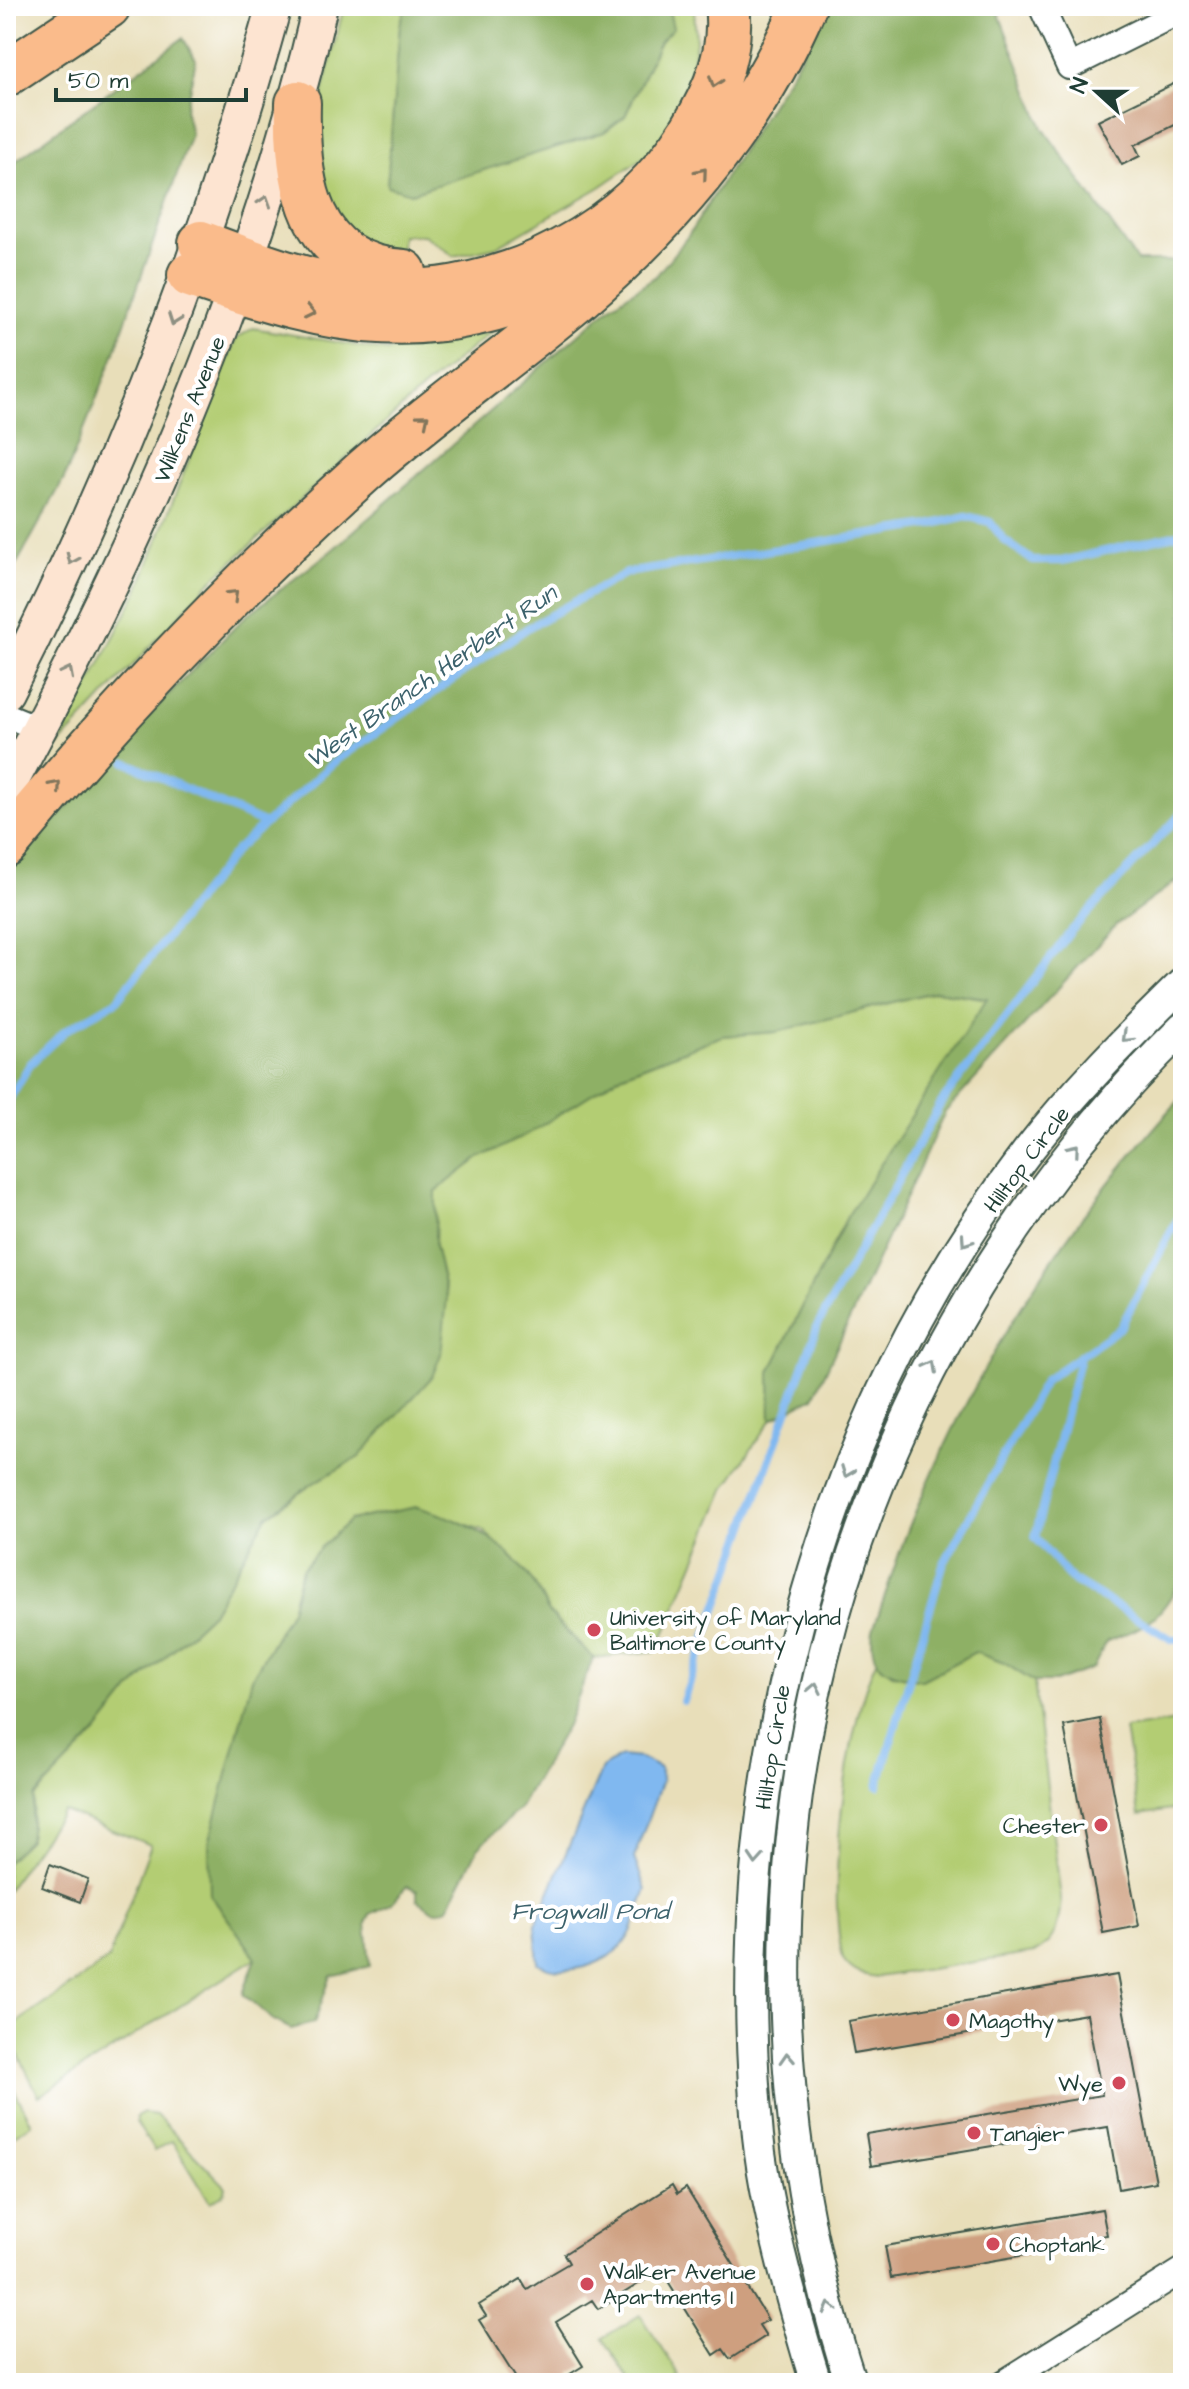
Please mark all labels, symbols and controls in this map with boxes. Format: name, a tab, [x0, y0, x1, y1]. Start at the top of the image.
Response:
scale bar	[56, 52, 246, 102]
north arrow	[1057, 52, 1137, 132]
text: 50 m	[68, 64, 129, 98]
text: N	[1063, 73, 1097, 97]
one-way arrow	[709, 75, 725, 89]
one-way arrow	[692, 168, 707, 182]
one-way arrow	[256, 194, 272, 208]
one-way arrow	[303, 303, 317, 320]
one-way arrow	[167, 312, 183, 326]
street label: Wilkens Avenue	[147, 332, 234, 487]
one-way arrow	[415, 414, 430, 429]
one-way arrow	[66, 551, 82, 566]
water label: West Branch Herbert Run	[299, 576, 565, 777]
one-way arrow	[224, 590, 238, 604]
one-way arrow	[58, 666, 74, 681]
one-way arrow	[46, 780, 61, 795]
one-way arrow	[1122, 1028, 1136, 1043]
street label: Hilltop Circle	[977, 1100, 1078, 1220]
one-way arrow	[1064, 1143, 1079, 1158]
one-way arrow	[961, 1232, 976, 1246]
one-way arrow	[922, 1359, 937, 1374]
one-way arrow	[841, 1464, 857, 1478]
place label: University of Maryland Baltimore County	[610, 1603, 841, 1660]
marker: University of Maryland Baltimore County	[585, 1621, 603, 1639]
street label: Hilltop Circle	[748, 1682, 799, 1812]
one-way arrow	[806, 1682, 823, 1695]
place label: Chester	[1003, 1811, 1085, 1842]
marker: Chester	[1092, 1816, 1110, 1834]
one-way arrow	[748, 1853, 765, 1866]
water label: Frogwall Pond	[511, 1895, 674, 1930]
place label: Magothy	[969, 2006, 1054, 2038]
marker: Magothy	[944, 2011, 962, 2029]
one-way arrow	[779, 2051, 796, 2064]
place label: Wye	[1058, 2069, 1103, 2101]
marker: Wye	[1110, 2074, 1128, 2092]
place label: Tangier	[990, 2119, 1065, 2151]
marker: Tangier	[965, 2124, 983, 2142]
place label: Choptank	[1009, 2230, 1105, 2261]
marker: Choptank	[984, 2235, 1002, 2253]
place label: Walker Avenue Apartments I	[603, 2257, 756, 2313]
marker: Walker Avenue Apartments I	[578, 2275, 596, 2293]
one-way arrow	[822, 2301, 839, 2315]

